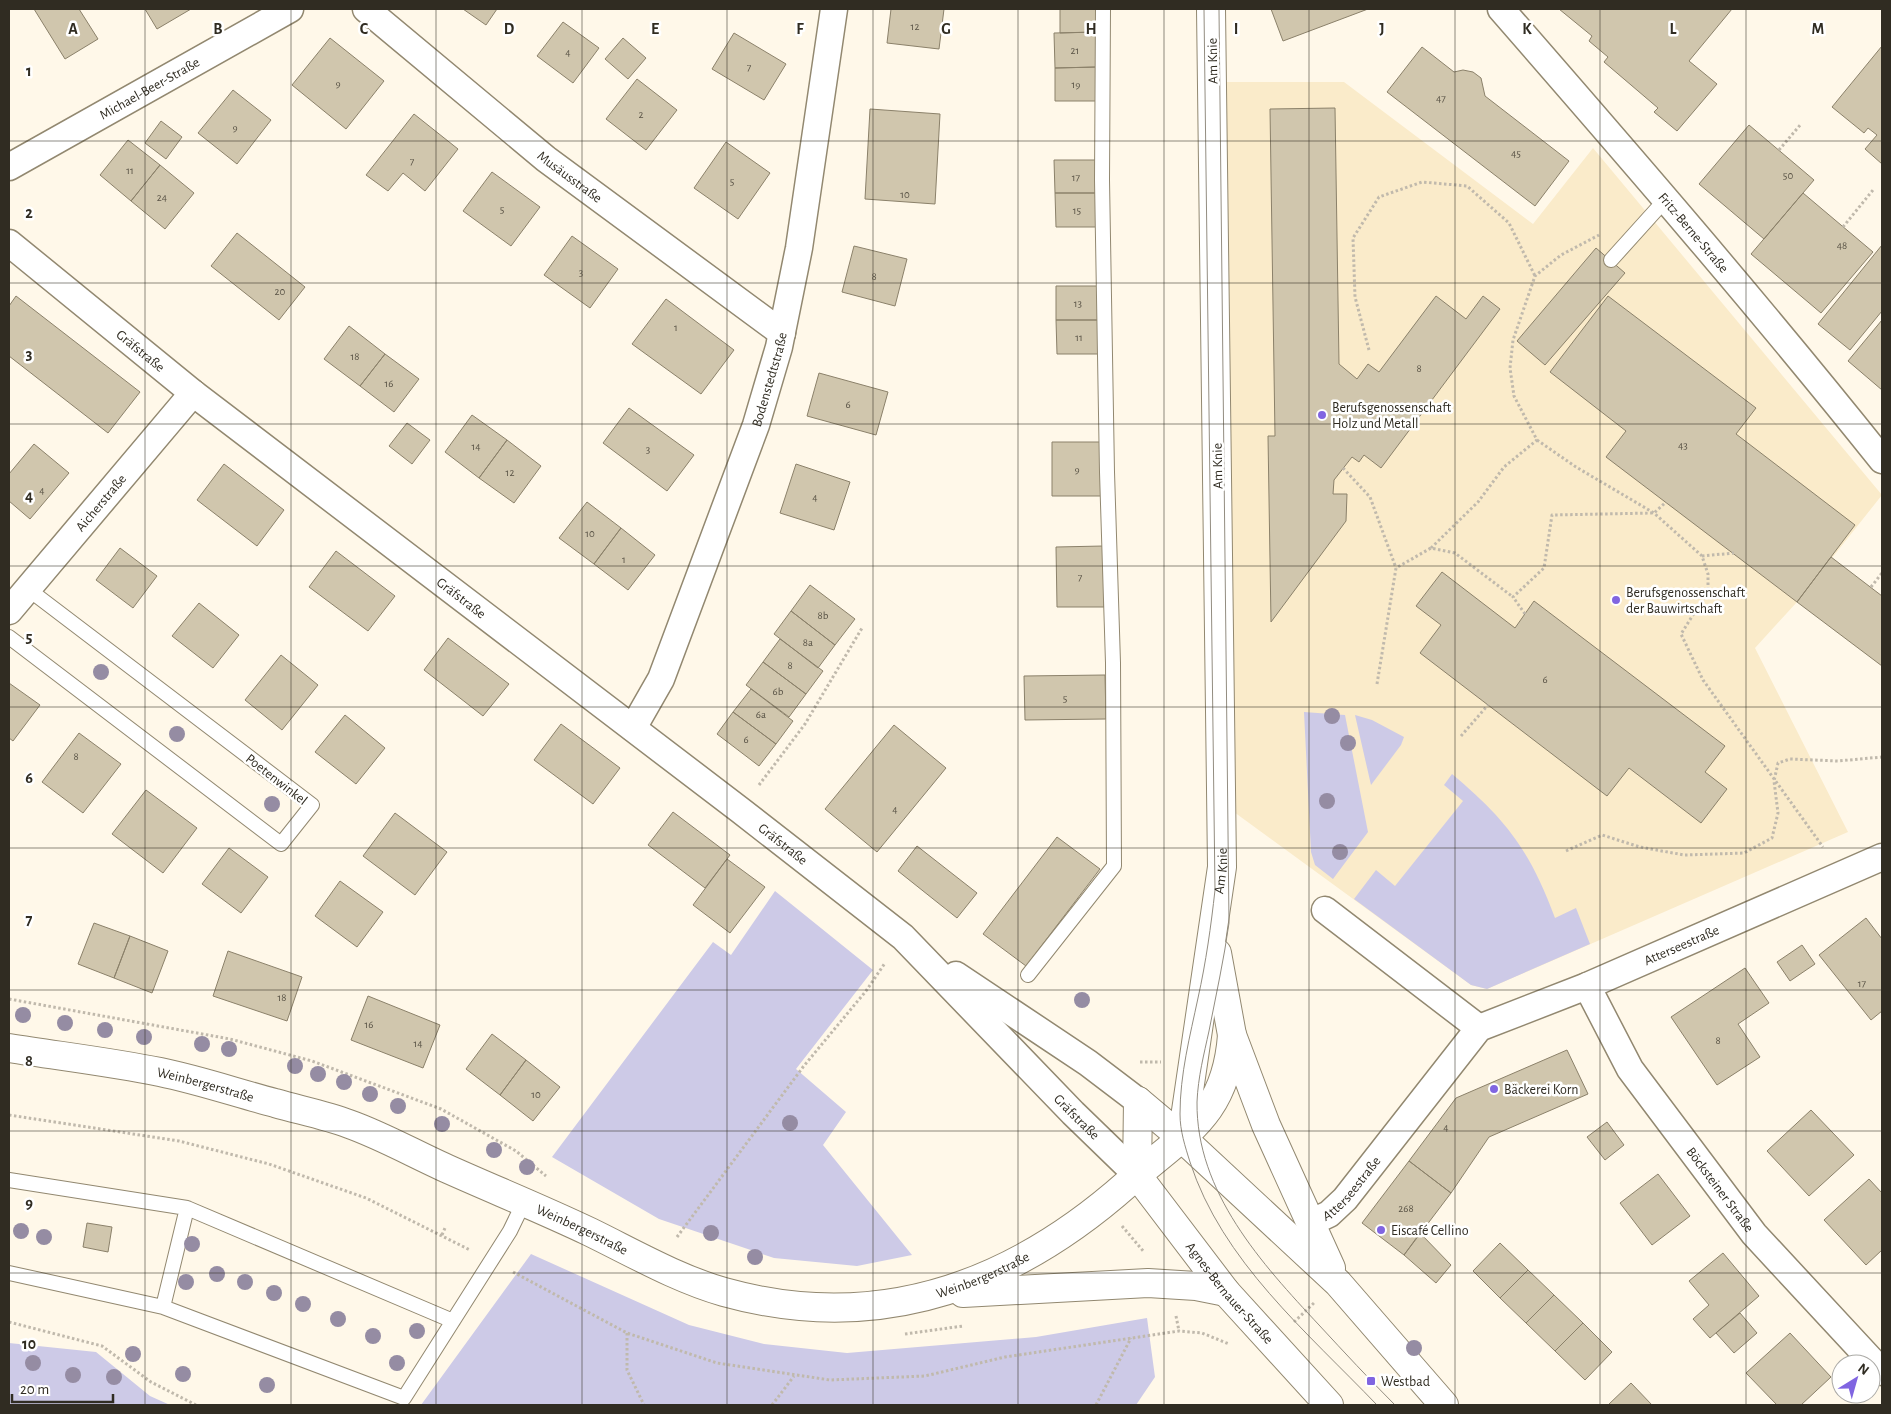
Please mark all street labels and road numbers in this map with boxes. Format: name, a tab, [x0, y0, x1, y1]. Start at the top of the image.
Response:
street label: Am Knie	[1206, 38, 1220, 84]
street label: Michael-Beer-Straße	[97, 55, 202, 123]
street label: Musäusstraße	[534, 149, 604, 206]
street label: Fritz-Berne-Straße	[1655, 190, 1731, 276]
street label: Gräfstraße	[113, 327, 167, 375]
street label: Bodenstedtstraße	[750, 331, 790, 429]
street label: Am Knie	[1211, 443, 1225, 489]
street label: Aicherstraße	[73, 472, 129, 534]
street label: Gräfstraße	[434, 575, 488, 622]
street label: Poetenwinkel	[243, 752, 310, 808]
street label: Gräfstraße	[755, 821, 810, 868]
street label: Am Knie	[1212, 848, 1230, 895]
street label: Atterseestraße	[1642, 923, 1721, 968]
street label: Weinbergerstraße	[156, 1066, 255, 1105]
street label: Gräfstraße	[1051, 1092, 1102, 1143]
street label: Böcksteiner Straße	[1683, 1145, 1756, 1235]
street label: Atterseestraße	[1321, 1154, 1384, 1224]
street label: Weinbergerstraße	[534, 1202, 630, 1258]
street label: Agnes-Bernauer-Straße	[1183, 1240, 1276, 1347]
street label: Weinbergerstraße	[935, 1250, 1032, 1301]

